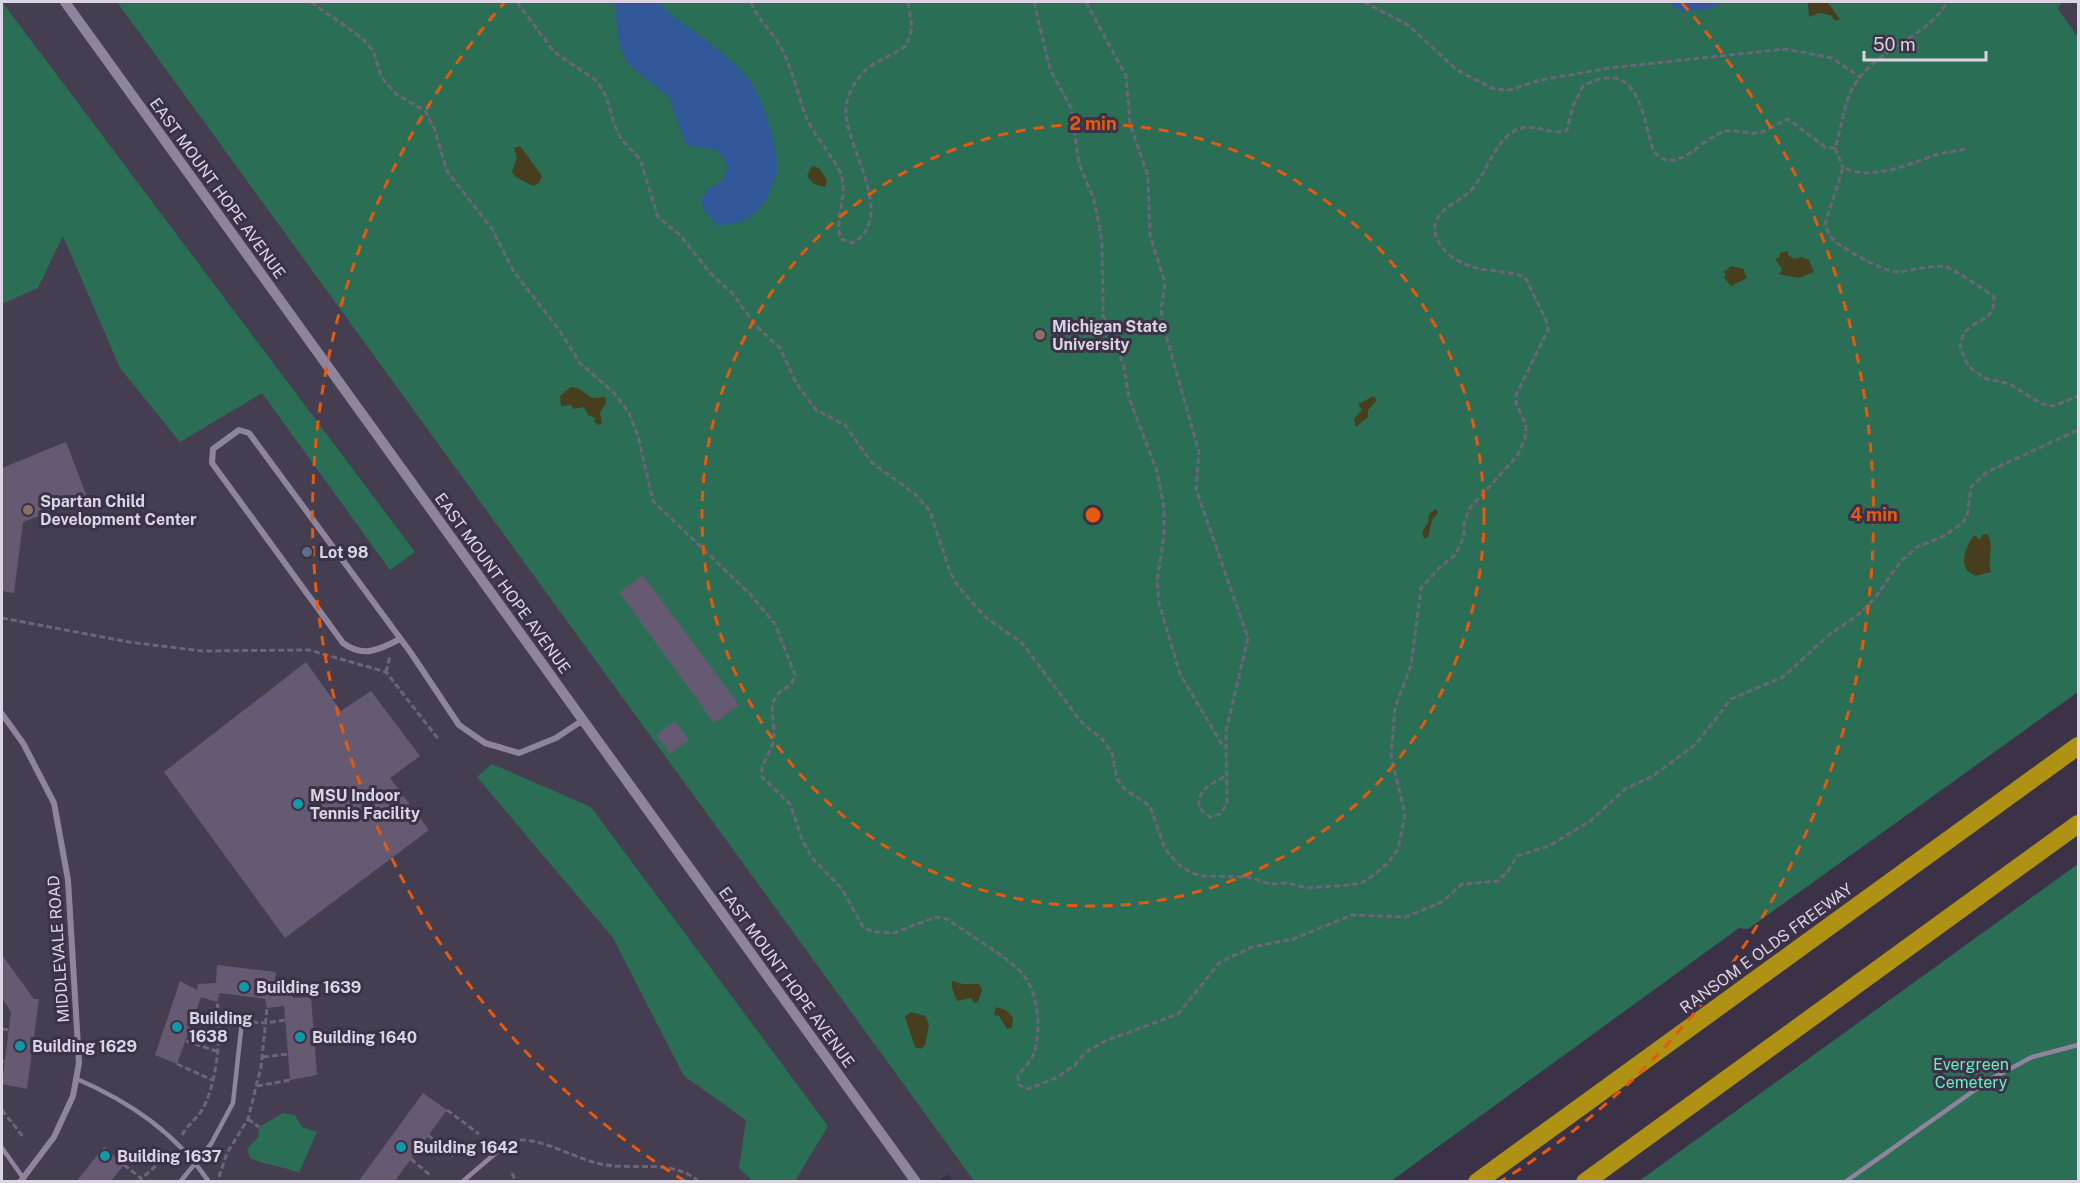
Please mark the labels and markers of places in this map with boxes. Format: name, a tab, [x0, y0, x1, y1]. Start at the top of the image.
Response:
place label: Michigan State University	[1052, 317, 1167, 354]
marker: Michigan State University	[1033, 328, 1047, 342]
place label: Spartan Child Development Center	[40, 492, 197, 529]
marker: Spartan Child Development Center	[21, 503, 35, 517]
centre of rings	[1083, 505, 1103, 525]
place label: Lot 98	[319, 543, 369, 562]
marker: Lot 98	[300, 545, 314, 559]
place label: MSU Indoor Tennis Facility	[310, 786, 420, 823]
marker: MSU Indoor Tennis Facility	[291, 797, 305, 811]
place label: Building 1639	[256, 978, 361, 997]
marker: Building 1639	[237, 980, 251, 994]
place label: Building 1638	[189, 1009, 252, 1046]
marker: Building 1638	[170, 1020, 184, 1034]
place label: Building 1640	[312, 1028, 417, 1047]
marker: Building 1640	[293, 1030, 307, 1044]
place label: Building 1629	[32, 1037, 137, 1056]
marker: Building 1629	[13, 1039, 27, 1053]
place label: Building 1642	[413, 1138, 518, 1157]
marker: Building 1642	[394, 1140, 408, 1154]
place label: Building 1637	[117, 1147, 222, 1166]
marker: Building 1637	[98, 1149, 112, 1163]

